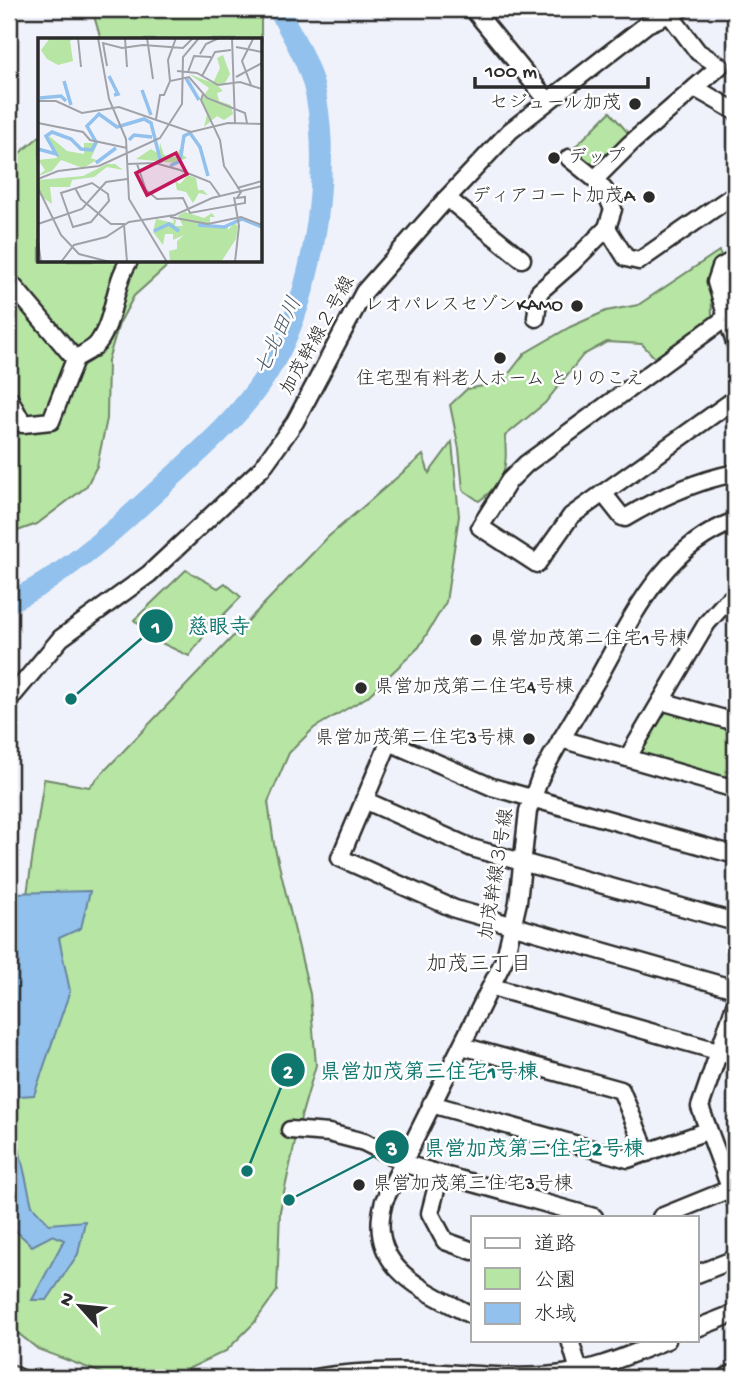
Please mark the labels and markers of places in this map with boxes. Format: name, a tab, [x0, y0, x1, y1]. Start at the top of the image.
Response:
place label: セジュール加茂	[489, 92, 621, 116]
marker: セジュール加茂	[627, 96, 643, 112]
place label: デップ	[568, 147, 625, 170]
marker: デップ	[546, 150, 562, 166]
place label: ディアコート加茂A	[472, 185, 637, 209]
marker: ディアコート加茂A	[641, 189, 657, 205]
place label: レオパレスセゾンKAMO	[365, 294, 564, 318]
marker: レオパレスセゾンKAMO	[569, 298, 585, 314]
marker: 住宅型有料老人ホーム とりのこえ	[492, 350, 508, 366]
place label: 住宅型有料老人ホーム とりのこえ	[356, 368, 644, 392]
callout: 慈眼寺	[139, 605, 265, 647]
place label: 県営加茂第二住宅1号棟	[490, 628, 688, 652]
marker: 県営加茂第二住宅1号棟	[468, 632, 484, 648]
place label: 県営加茂第二住宅4号棟	[375, 676, 574, 700]
marker: 県営加茂第二住宅4号棟	[353, 680, 369, 696]
place label: 県営加茂第二住宅3号棟	[315, 727, 515, 751]
marker: 県営加茂第二住宅3号棟	[521, 731, 537, 747]
callout: 県営加茂第三住宅1号棟	[271, 1049, 552, 1091]
callout: 県営加茂第三住宅2号棟	[375, 1126, 658, 1168]
place label: 県営加茂第三住宅3号棟	[373, 1173, 573, 1197]
marker: 県営加茂第三住宅3号棟	[351, 1177, 367, 1193]

